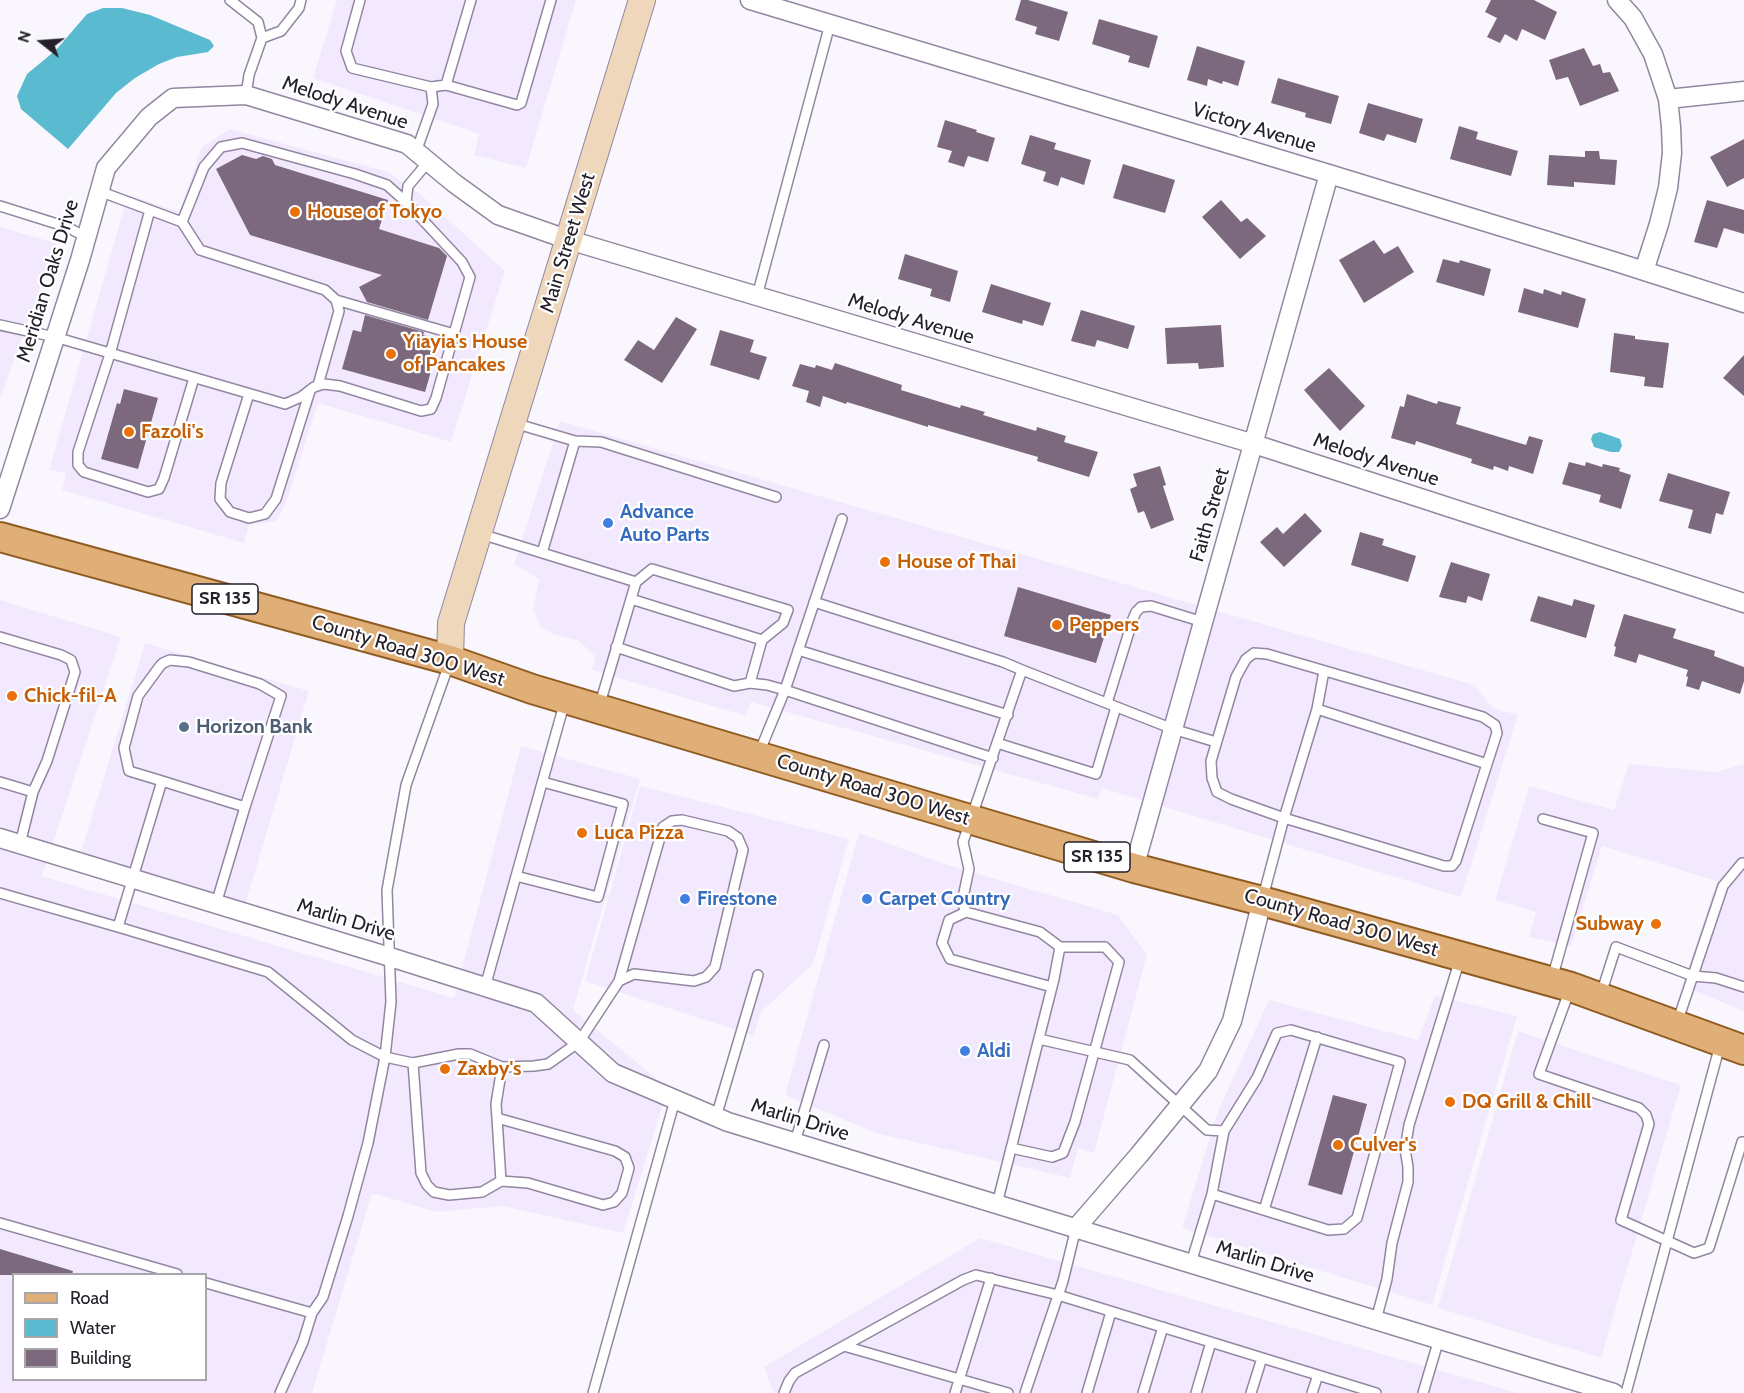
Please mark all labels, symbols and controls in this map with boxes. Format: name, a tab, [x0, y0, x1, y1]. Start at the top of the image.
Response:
north arrow	[12, 12, 72, 72]
text: N	[14, 28, 35, 45]
street label: Melody Avenue	[279, 71, 411, 135]
street label: Victory Avenue	[1189, 98, 1319, 158]
street label: Main Street West	[535, 170, 601, 316]
street label: Meridian Oaks Drive	[12, 197, 84, 365]
place label: House of Tokyo	[307, 200, 442, 224]
marker: House of Tokyo	[288, 205, 302, 219]
street label: Melody Avenue	[845, 288, 977, 350]
place label: Yiayia's House of Pancakes	[403, 330, 527, 377]
marker: Yiayia's House of Pancakes	[384, 347, 398, 361]
place label: Fazoli's	[141, 420, 204, 444]
marker: Fazoli's	[122, 425, 136, 439]
street label: Melody Avenue	[1310, 428, 1442, 492]
street label: Faith Street	[1185, 465, 1235, 565]
place label: Advance Auto Parts	[620, 500, 710, 547]
marker: Advance Auto Parts	[601, 516, 615, 530]
place label: House of Thai	[897, 550, 1016, 574]
marker: House of Thai	[878, 555, 892, 569]
road number: SR 135	[192, 584, 258, 614]
street label: County Road 300 West	[309, 610, 507, 692]
place label: Peppers	[1069, 613, 1139, 637]
marker: Peppers	[1050, 618, 1064, 632]
place label: Chick-fil-A	[24, 684, 117, 708]
marker: Chick-fil-A	[5, 689, 19, 703]
place label: Horizon Bank	[196, 715, 313, 739]
marker: Horizon Bank	[177, 720, 191, 734]
street label: County Road 300 West	[774, 749, 972, 831]
place label: Luca Pizza	[594, 821, 684, 845]
marker: Luca Pizza	[575, 826, 589, 840]
road number: SR 135	[1064, 842, 1130, 872]
street label: County Road 300 West	[1241, 884, 1441, 962]
place label: Firestone	[697, 887, 777, 911]
place label: Carpet Country	[879, 887, 1010, 911]
marker: Firestone	[678, 892, 692, 906]
marker: Carpet Country	[860, 892, 874, 906]
street label: Marlin Drive	[294, 894, 398, 946]
place label: Subway	[1575, 912, 1644, 936]
marker: Subway	[1649, 917, 1663, 931]
place label: Aldi	[977, 1039, 1011, 1063]
marker: Aldi	[958, 1044, 972, 1058]
place label: Zaxby's	[457, 1057, 521, 1081]
marker: Zaxby's	[438, 1062, 452, 1076]
place label: DQ Grill & Chill	[1462, 1090, 1591, 1114]
street label: Marlin Drive	[748, 1094, 852, 1146]
marker: DQ Grill & Chill	[1443, 1095, 1457, 1109]
place label: Culver's	[1350, 1133, 1417, 1157]
marker: Culver's	[1331, 1138, 1345, 1152]
street label: Marlin Drive	[1213, 1236, 1317, 1288]
legend	[12, 1273, 207, 1381]
text: Road	[70, 1287, 109, 1309]
text: Water	[70, 1317, 116, 1339]
text: Building	[70, 1347, 131, 1369]

